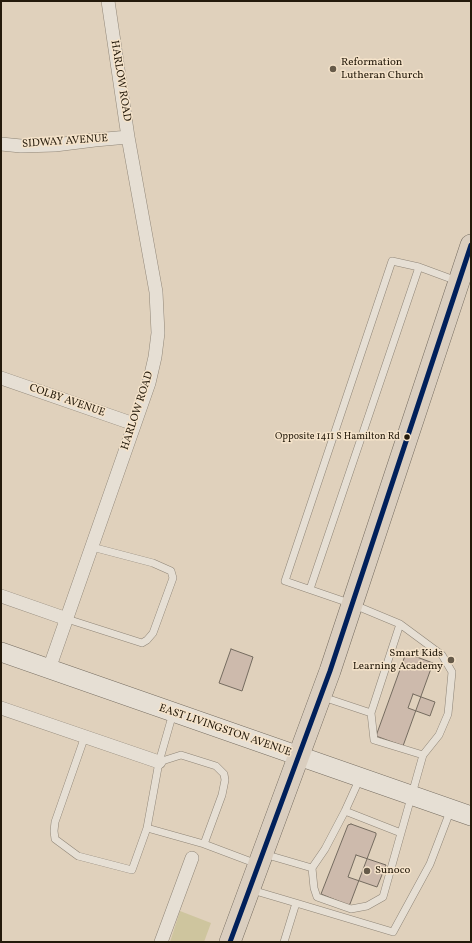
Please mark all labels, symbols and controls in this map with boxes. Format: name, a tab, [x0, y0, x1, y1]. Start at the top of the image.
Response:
street label: HARLOW ROAD	[107, 39, 133, 123]
place label: Reformation Lutheran Church	[341, 56, 424, 82]
marker: Reformation Lutheran Church	[328, 64, 338, 74]
street label: SIDWAY AVENUE	[22, 132, 108, 152]
street label: HARLOW ROAD	[119, 370, 157, 452]
street label: COLBY AVENUE	[27, 382, 107, 420]
place label: Opposite 1411 S Hamilton Rd	[275, 431, 400, 443]
marker: Opposite 1411 S Hamilton Rd	[402, 432, 412, 442]
place label: Smart Kids Learning Academy	[353, 647, 443, 673]
marker: Smart Kids Learning Academy	[446, 655, 456, 665]
street label: EAST LIVINGSTON AVENUE	[157, 702, 293, 760]
place label: Sunoco	[375, 864, 410, 878]
marker: Sunoco	[362, 866, 372, 876]

